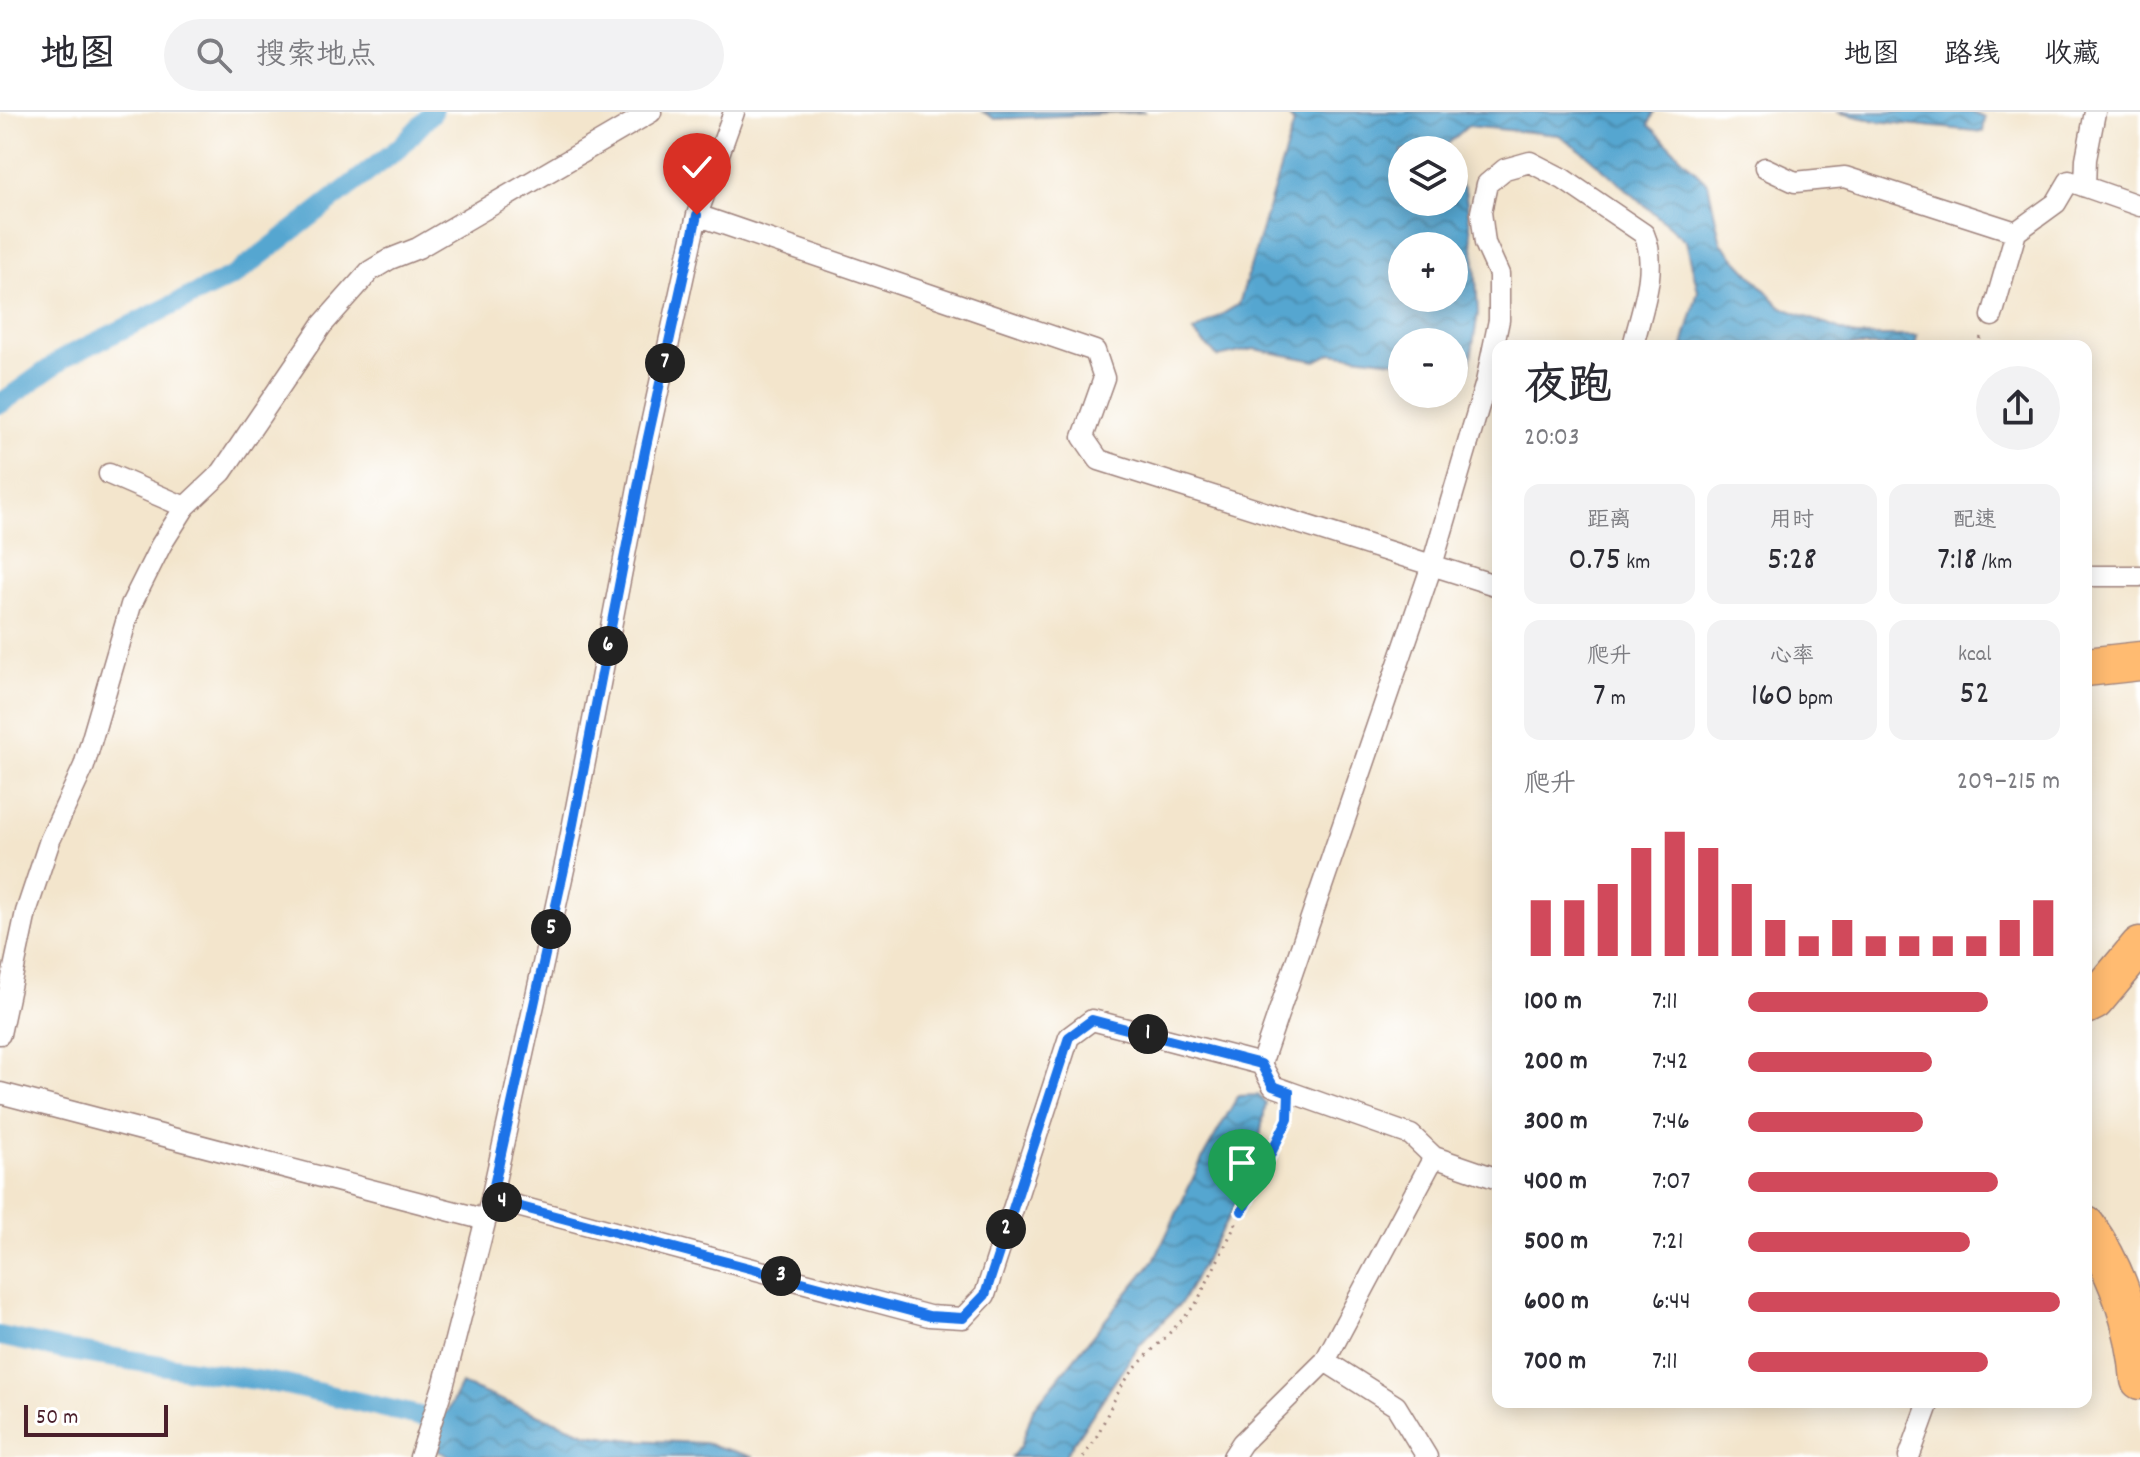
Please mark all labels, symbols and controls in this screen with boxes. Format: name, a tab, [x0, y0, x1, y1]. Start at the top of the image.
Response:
search box	[164, 19, 724, 91]
text: 地图	[40, 30, 116, 85]
icon: search	[192, 33, 236, 77]
text: 搜索地点	[256, 36, 376, 79]
text: 地图	[1844, 37, 1900, 77]
text: 路线	[1944, 37, 2000, 77]
text: 收藏	[2044, 37, 2100, 77]
pin	[663, 133, 731, 215]
map controls	[1388, 136, 1468, 408]
button: layers	[1388, 136, 1468, 216]
icon: check	[675, 145, 719, 189]
button: +	[1388, 232, 1468, 312]
button: −	[1388, 328, 1468, 408]
pin: 7	[645, 343, 685, 383]
text: 7	[661, 347, 669, 378]
text: 夜跑	[1524, 358, 1612, 421]
button: share	[1976, 366, 2060, 450]
text: 20:03	[1524, 420, 1580, 457]
text: 距离	[1587, 506, 1631, 537]
text: 用时	[1770, 506, 1814, 537]
text: 配速	[1953, 506, 1997, 537]
text: 0.75	[1568, 537, 1621, 586]
text: 5:28	[1767, 537, 1817, 586]
text: 7:18	[1937, 537, 1977, 586]
text: km	[1621, 548, 1650, 579]
text: /km	[1977, 548, 2012, 579]
pin: 6	[588, 626, 628, 666]
text: 6	[603, 630, 613, 661]
text: kcal	[1958, 640, 1991, 671]
text: 爬升	[1587, 642, 1631, 673]
text: 心率	[1770, 642, 1814, 673]
text: 52	[1959, 671, 1990, 720]
text: 7	[1593, 673, 1606, 722]
text: 160	[1751, 673, 1793, 722]
text: m	[1606, 684, 1626, 715]
text: bpm	[1793, 684, 1833, 715]
text: 209–215 m	[1957, 764, 2060, 801]
text: 爬升	[1524, 767, 1576, 804]
pin: 5	[531, 909, 571, 949]
text: 5	[546, 913, 556, 944]
text: 100 m	[1524, 984, 1582, 1021]
text: 7:11	[1652, 984, 1678, 1021]
pin: 1	[1128, 1014, 1168, 1054]
text: 1	[1146, 1018, 1150, 1049]
text: 200 m	[1524, 1044, 1588, 1081]
text: 7:42	[1652, 1044, 1688, 1081]
text: 300 m	[1524, 1104, 1588, 1141]
text: 7:46	[1652, 1104, 1690, 1141]
pin	[1208, 1129, 1276, 1211]
icon: arrive	[1220, 1141, 1264, 1185]
text: 400 m	[1524, 1164, 1587, 1201]
text: 7:07	[1652, 1164, 1690, 1201]
pin: 4	[482, 1182, 522, 1222]
text: 4	[497, 1186, 507, 1217]
pin: 2	[986, 1209, 1026, 1249]
text: 2	[1001, 1213, 1011, 1244]
text: 500 m	[1524, 1224, 1588, 1261]
text: 7:21	[1652, 1224, 1683, 1261]
pin: 3	[761, 1256, 801, 1296]
text: 3	[776, 1260, 786, 1291]
text: 600 m	[1524, 1284, 1589, 1321]
text: 6:44	[1652, 1284, 1691, 1321]
text: 700 m	[1524, 1344, 1586, 1381]
text: 7:11	[1652, 1344, 1678, 1381]
scale bar	[24, 1401, 168, 1437]
text: 50 m	[36, 1403, 78, 1434]

